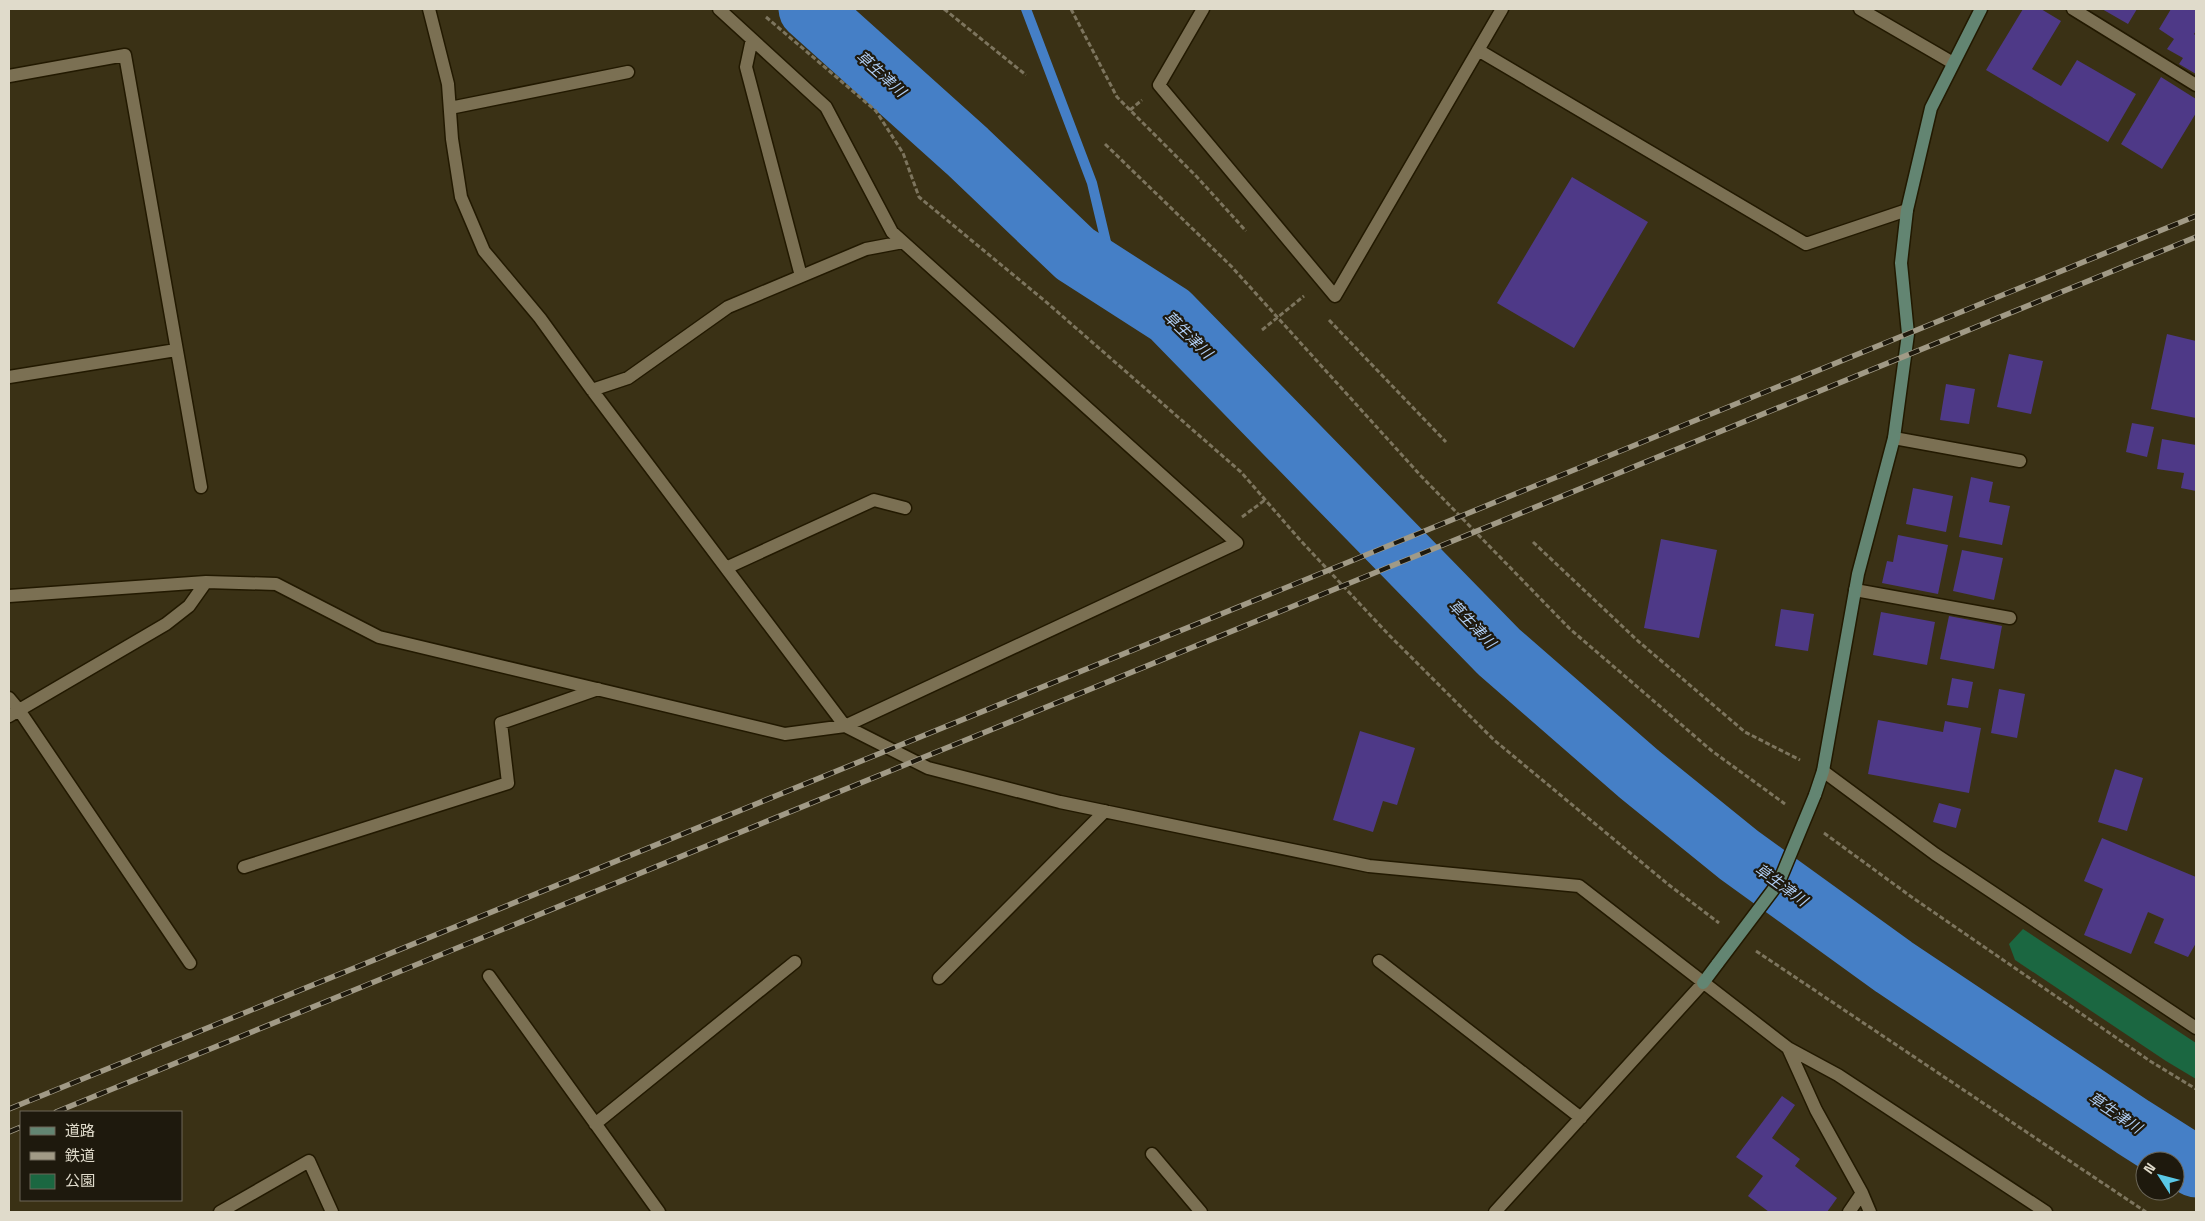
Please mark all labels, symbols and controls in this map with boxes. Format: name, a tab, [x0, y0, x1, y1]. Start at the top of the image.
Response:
water label: 草生津川	[853, 46, 911, 102]
water label: 草生津川	[1160, 307, 1218, 364]
water label: 草生津川	[1445, 595, 1501, 653]
water label: 草生津川	[1751, 859, 1813, 911]
water label: 草生津川	[2085, 1088, 2147, 1138]
legend	[20, 1111, 182, 1201]
text: 道路	[65, 1121, 95, 1140]
text: 鉄道	[65, 1146, 95, 1165]
north arrow	[2135, 1151, 2185, 1201]
text: N	[2139, 1159, 2160, 1177]
text: 公園	[65, 1171, 95, 1190]

